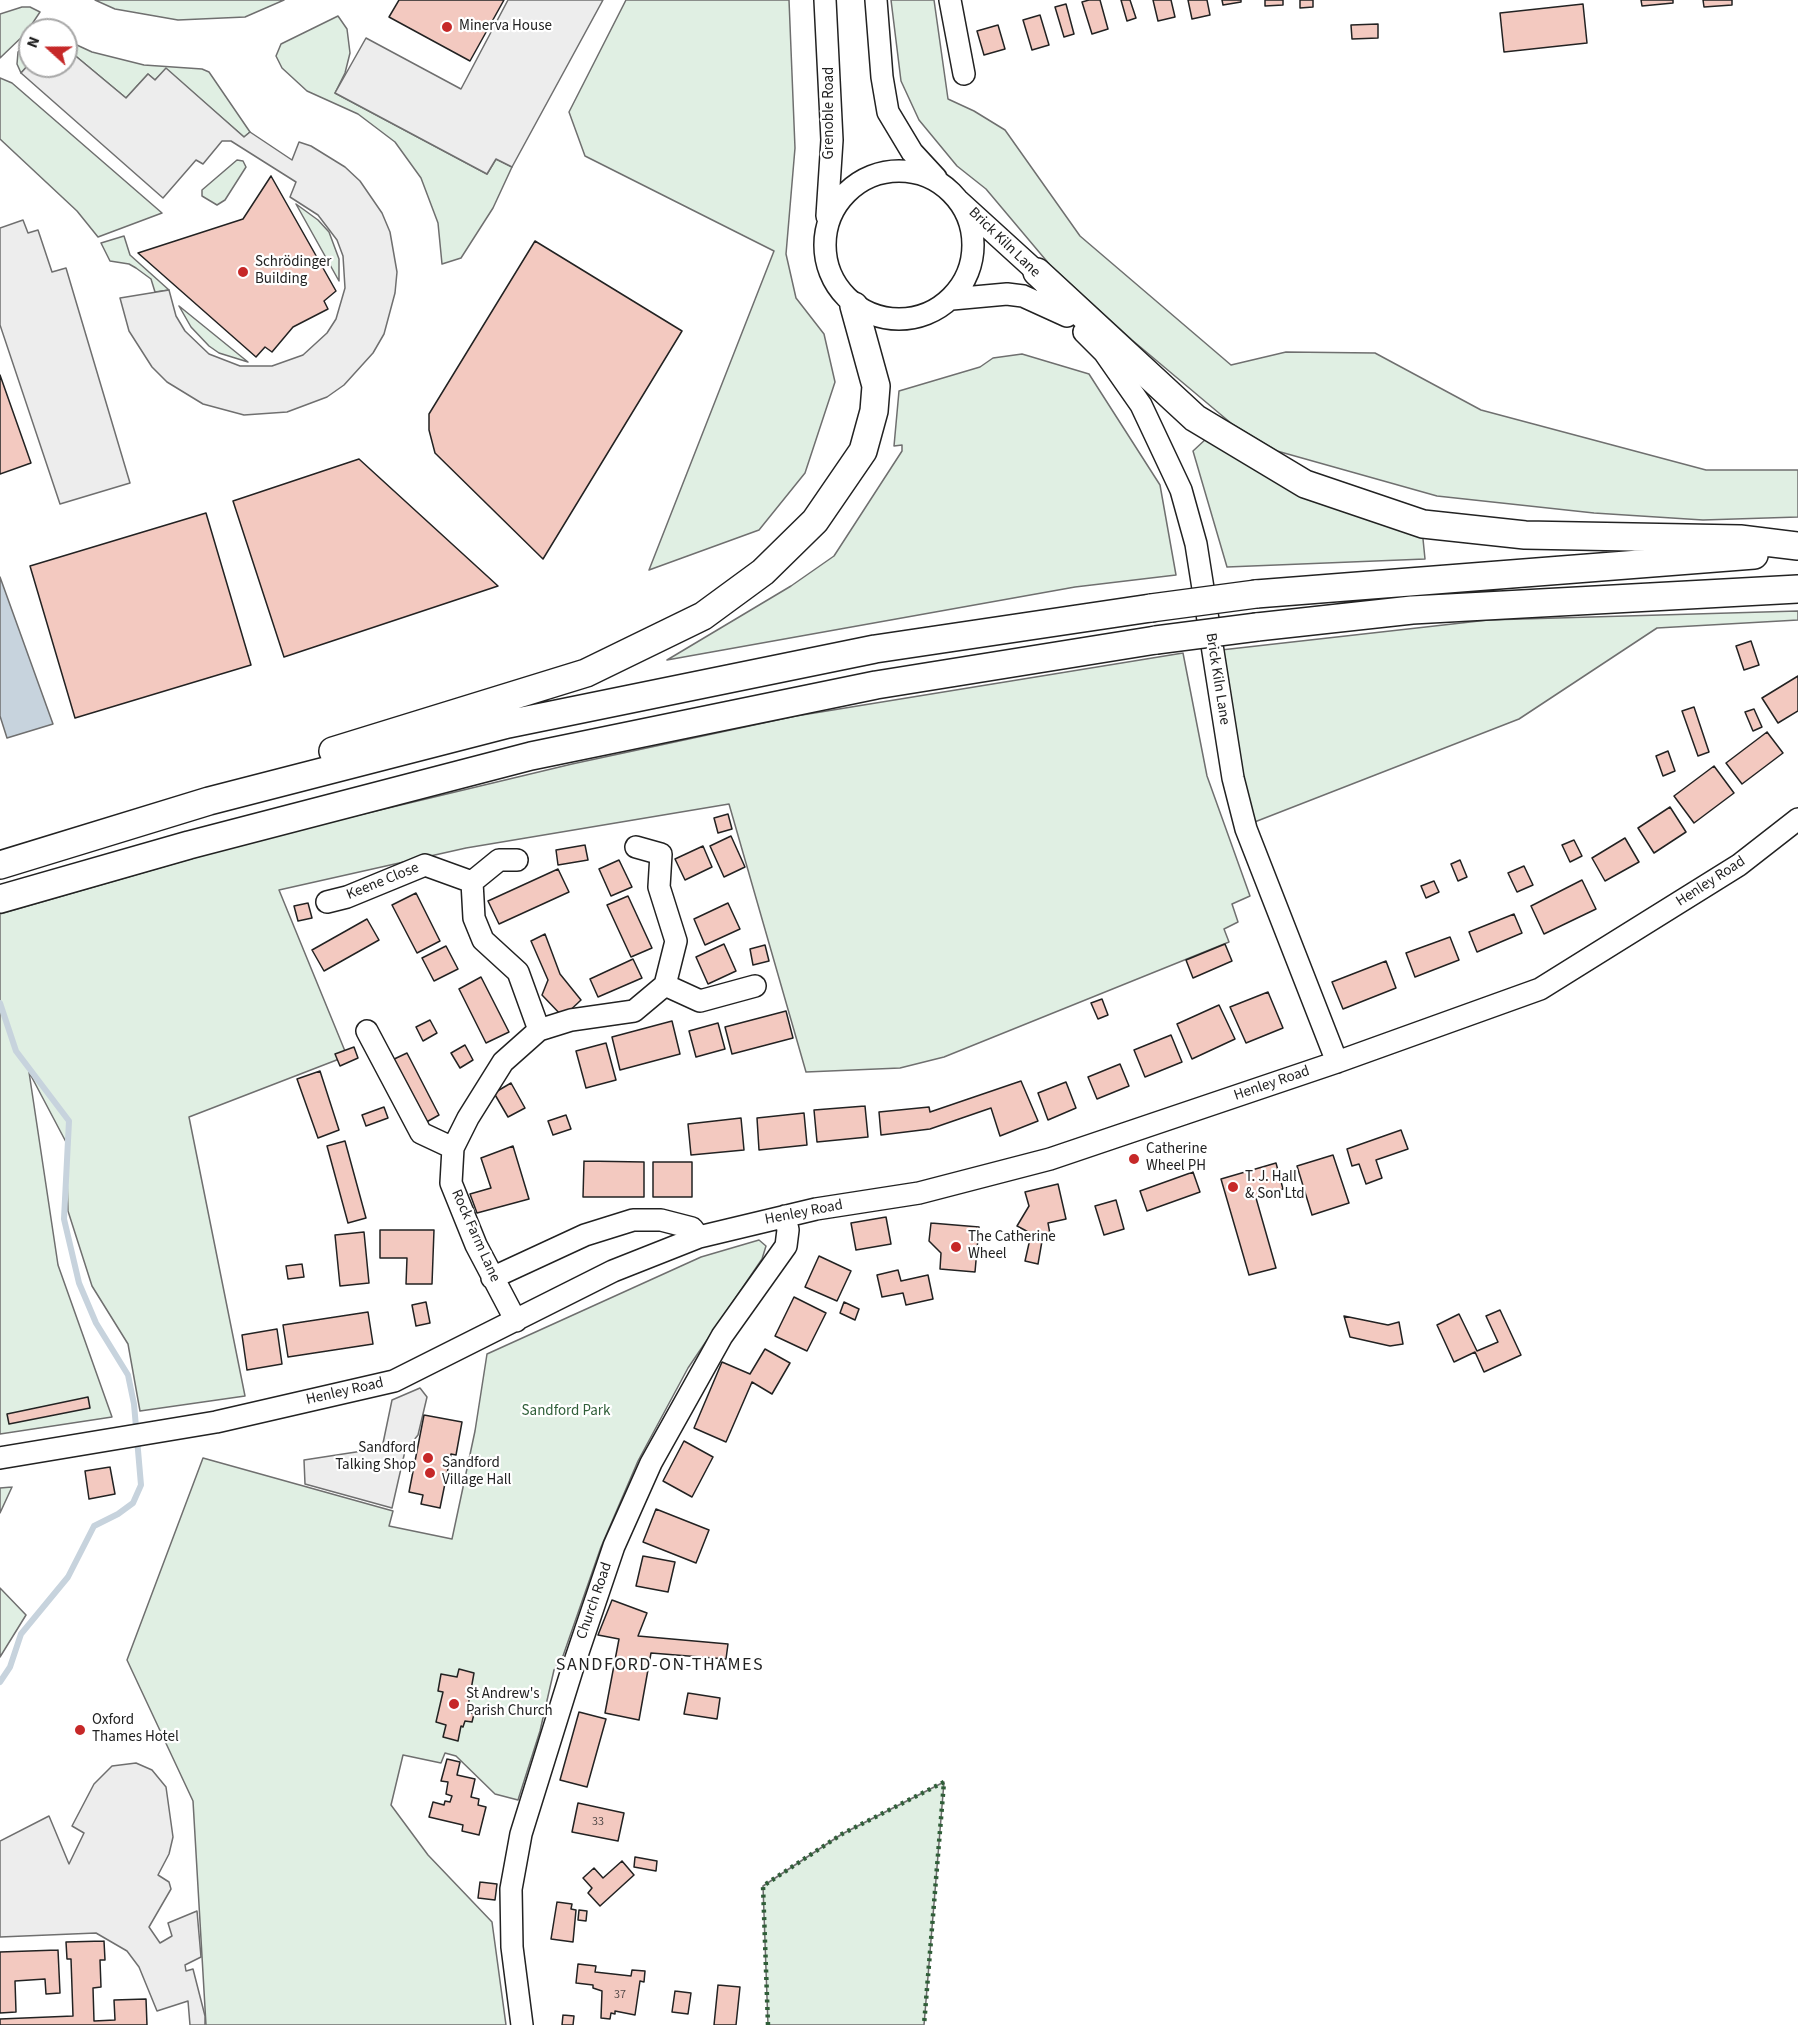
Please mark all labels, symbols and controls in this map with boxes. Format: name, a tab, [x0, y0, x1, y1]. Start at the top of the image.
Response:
north arrow	[18, 18, 78, 78]
place label: Minerva House	[459, 18, 552, 36]
marker: Minerva House	[440, 20, 454, 34]
text: N	[21, 33, 45, 51]
street label: Grenoble Road	[821, 67, 839, 159]
street label: Brick Kiln Lane	[964, 204, 1044, 282]
place label: Schrödinger Building	[255, 254, 331, 289]
marker: Schrödinger Building	[236, 265, 250, 279]
street label: Brick Kiln Lane	[1201, 632, 1233, 726]
street label: Henley Road	[1673, 853, 1749, 911]
street label: Keene Close	[344, 859, 422, 905]
street label: Henley Road	[1232, 1063, 1312, 1105]
place label: Catherine Wheel PH	[1146, 1141, 1207, 1176]
marker: Catherine Wheel PH	[1127, 1152, 1141, 1166]
place label: T. J. Hall & Son Ltd	[1245, 1169, 1305, 1204]
marker: T. J. Hall & Son Ltd	[1226, 1180, 1240, 1194]
street label: Rock Farm Lane	[447, 1187, 503, 1285]
street label: Henley Road	[764, 1197, 844, 1229]
place label: The Catherine Wheel	[968, 1229, 1056, 1264]
marker: The Catherine Wheel	[949, 1240, 963, 1254]
street label: Henley Road	[305, 1374, 385, 1410]
park label: Sandford Park	[522, 1403, 610, 1421]
place label: Sandford Talking Shop	[335, 1440, 416, 1475]
marker: Sandford Talking Shop	[421, 1451, 435, 1465]
place label: Sandford Village Hall	[442, 1455, 511, 1490]
marker: Sandford Village Hall	[423, 1466, 437, 1480]
street label: Church Road	[573, 1560, 617, 1642]
district label: SANDFORD-ON-THAMES	[556, 1655, 764, 1677]
place label: St Andrew's Parish Church	[466, 1686, 553, 1721]
marker: St Andrew's Parish Church	[447, 1697, 461, 1711]
place label: Oxford Thames Hotel	[92, 1712, 179, 1747]
marker: Oxford Thames Hotel	[73, 1723, 87, 1737]
house number: 33	[592, 1815, 604, 1829]
house number: 37	[614, 1988, 626, 2002]

